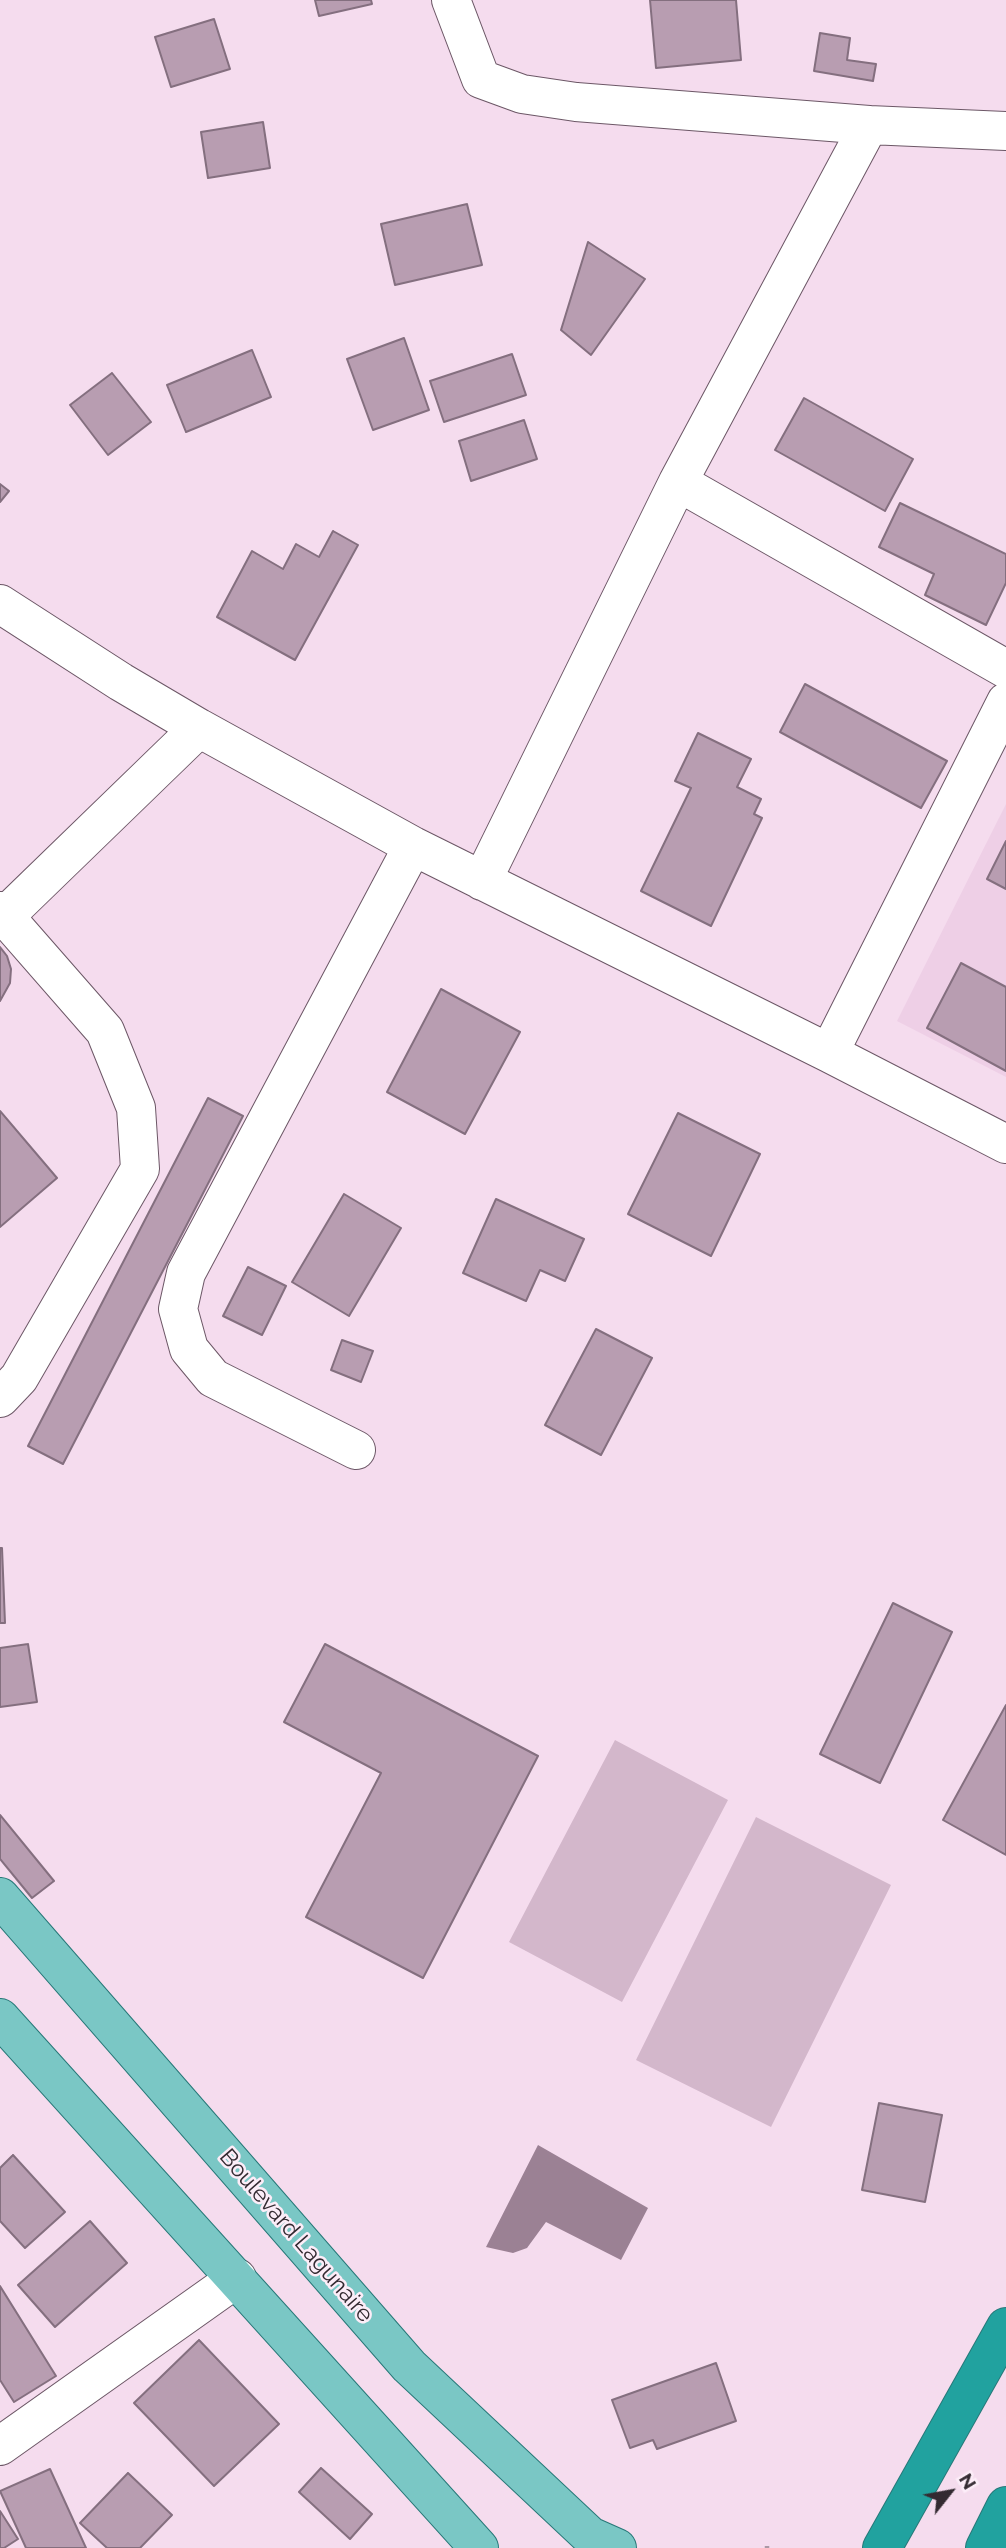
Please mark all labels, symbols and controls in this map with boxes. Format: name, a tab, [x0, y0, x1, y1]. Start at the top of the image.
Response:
street label: Boulevard Lagunaire	[213, 2144, 379, 2328]
north arrow	[915, 2457, 985, 2527]
text: N	[955, 2469, 981, 2493]

